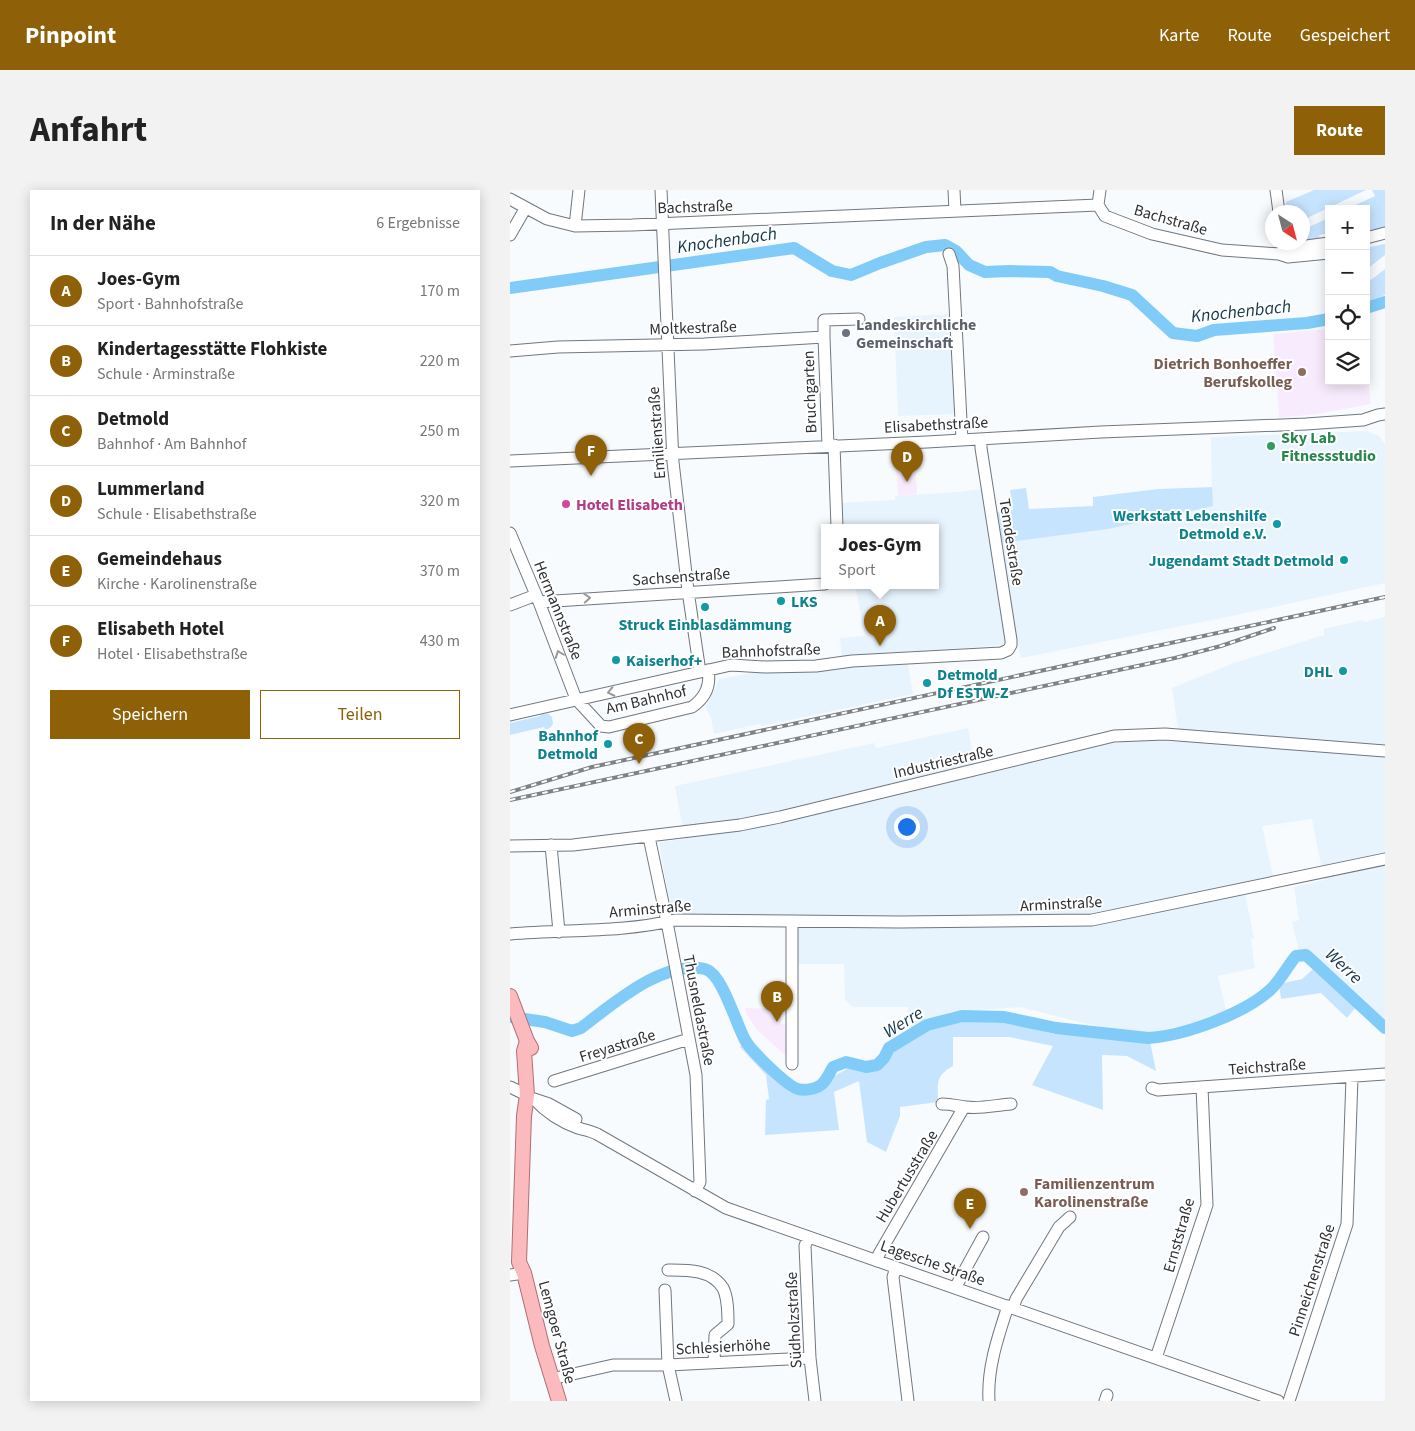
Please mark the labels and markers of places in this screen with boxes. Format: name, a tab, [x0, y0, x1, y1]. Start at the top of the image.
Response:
place label: Landeskirchliche Gemeinschaft	[856, 314, 976, 354]
marker: Landeskirchliche Gemeinschaft	[840, 327, 852, 339]
place label: Dietrich Bonhoeffer Berufskolleg	[1154, 353, 1293, 393]
marker: Dietrich Bonhoeffer Berufskolleg	[1296, 366, 1308, 378]
place label: Sky Lab Fitnessstudio	[1281, 427, 1376, 467]
pin: F	[575, 435, 607, 476]
marker: Sky Lab Fitnessstudio	[1265, 440, 1277, 452]
pin: D	[891, 441, 923, 482]
place label: Hotel Elisabeth	[576, 494, 683, 516]
marker: Hotel Elisabeth	[560, 498, 572, 510]
place label: Werkstatt Lebenshilfe Detmold e.V.	[1113, 505, 1267, 545]
marker: Werkstatt Lebenshilfe Detmold e.V.	[1271, 518, 1283, 530]
place label: Jugendamt Stadt Detmold	[1149, 550, 1334, 572]
marker: Jugendamt Stadt Detmold	[1338, 554, 1350, 566]
place label: LKS	[791, 591, 818, 613]
marker: LKS	[775, 595, 787, 607]
marker: Struck Einblasdämmung	[699, 601, 711, 613]
pin: A	[864, 605, 896, 646]
place label: Struck Einblasdämmung	[619, 614, 792, 636]
place label: Kaiserhof+	[626, 650, 702, 672]
marker: Kaiserhof+	[610, 654, 622, 666]
place label: DHL	[1304, 661, 1333, 683]
place label: Detmold Df ESTW-Z	[937, 664, 1009, 704]
marker: DHL	[1337, 665, 1349, 677]
marker: Detmold Df ESTW-Z	[921, 677, 933, 689]
pin: C	[623, 723, 655, 764]
place label: Bahnhof Detmold	[537, 725, 599, 765]
marker: Bahnhof Detmold	[602, 738, 614, 750]
pin: B	[761, 981, 793, 1022]
place label: Familienzentrum Karolinenstraße	[1034, 1173, 1155, 1213]
marker: Familienzentrum Karolinenstraße	[1018, 1186, 1030, 1198]
pin: E	[954, 1188, 986, 1229]

